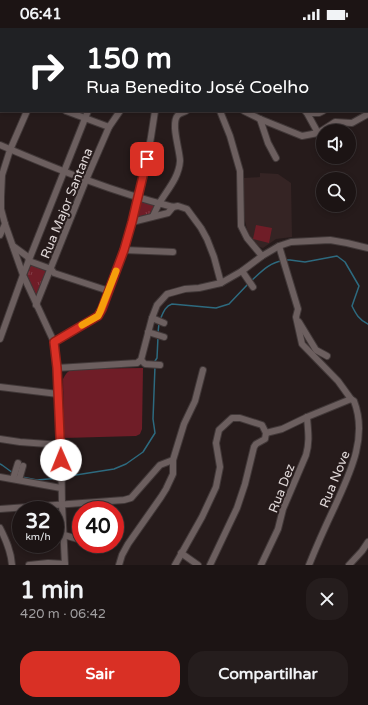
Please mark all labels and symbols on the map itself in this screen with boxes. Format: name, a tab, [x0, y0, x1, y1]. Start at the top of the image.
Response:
pin	[130, 142, 164, 176]
street label: Rua Major Santana	[37, 146, 96, 261]
position arrow	[40, 439, 82, 481]
street label: Rua Nove	[316, 449, 354, 510]
street label: Rua Dez	[265, 462, 299, 515]
speed limit sign: 40	[72, 501, 124, 553]

